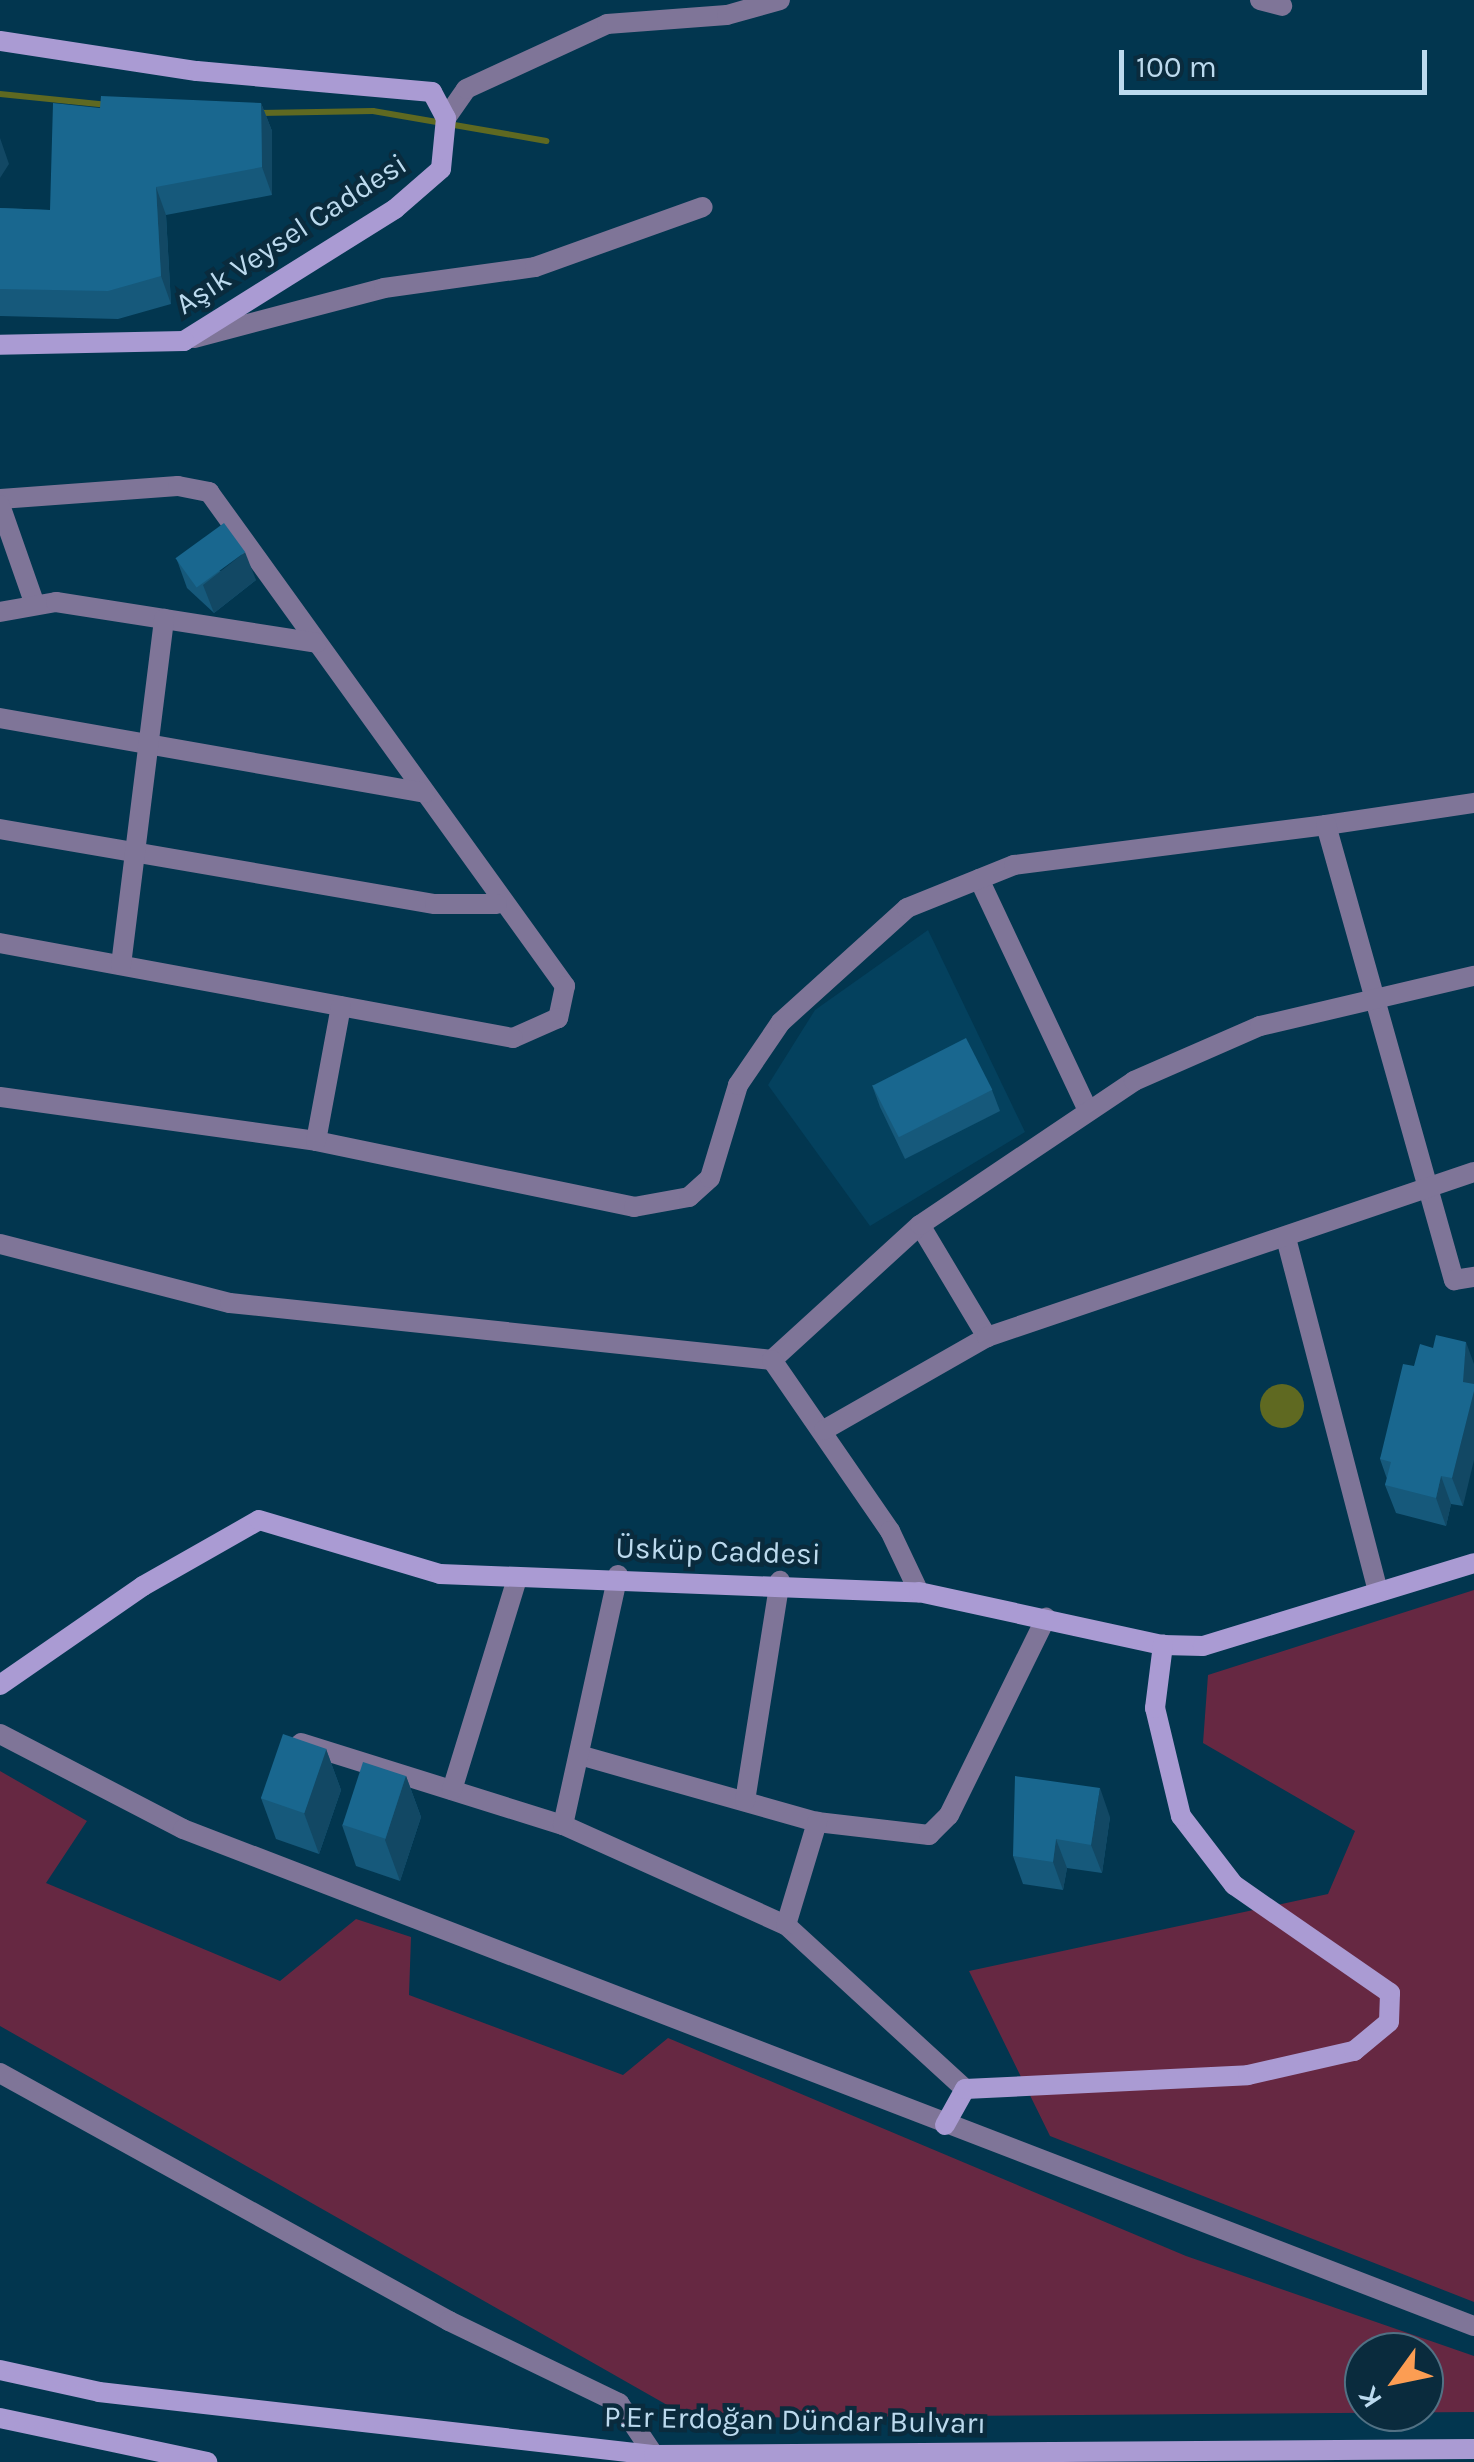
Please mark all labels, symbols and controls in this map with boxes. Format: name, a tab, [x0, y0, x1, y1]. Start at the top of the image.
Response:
scale bar	[1124, 30, 1432, 92]
text: 100 m	[1136, 49, 1217, 85]
street label: Aşık Veysel Caddesi	[169, 146, 413, 322]
street label: Üsküp Caddesi	[615, 1529, 821, 1573]
north arrow	[1344, 2332, 1444, 2432]
text: K	[1351, 2381, 1389, 2414]
street label: P.Er Erdoğan Dündar Bulvarı	[604, 2399, 986, 2441]

